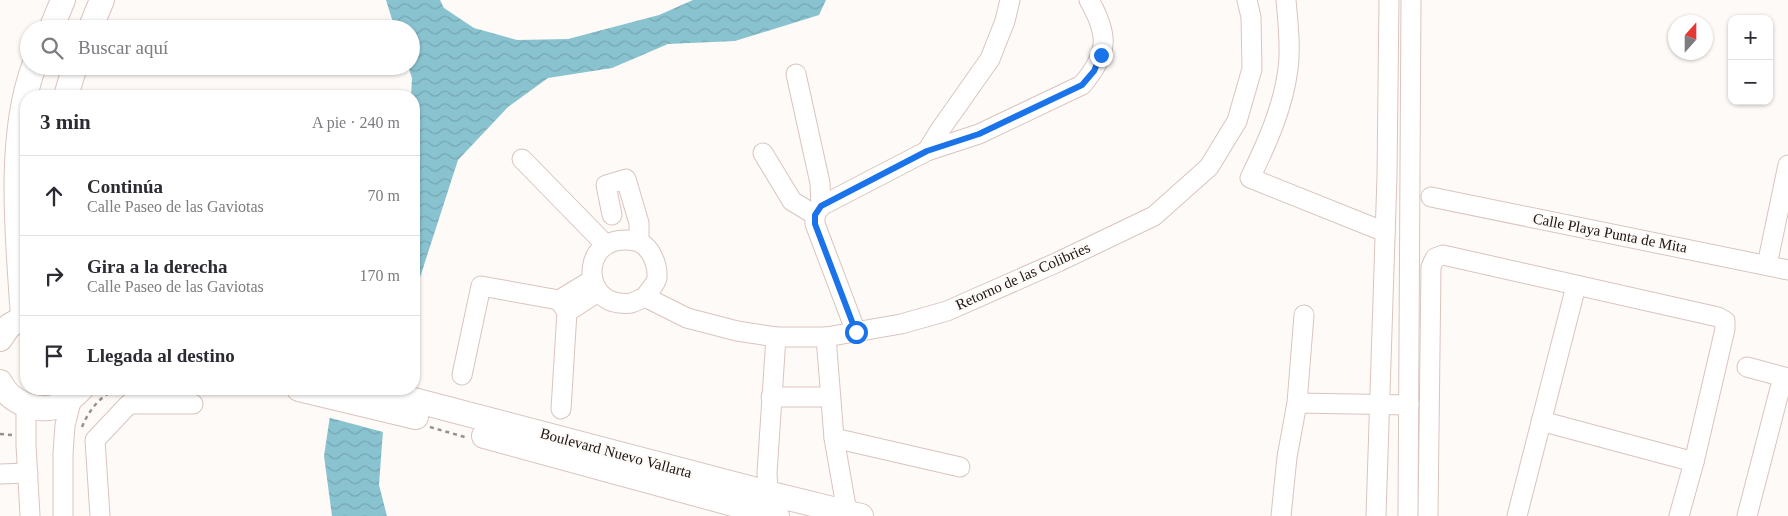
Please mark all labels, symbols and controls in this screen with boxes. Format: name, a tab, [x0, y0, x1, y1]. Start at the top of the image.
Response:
north arrow	[1668, 15, 1713, 60]
map controls	[1728, 15, 1773, 105]
button: +	[1728, 15, 1773, 60]
search box	[20, 20, 420, 75]
icon: search	[38, 34, 66, 62]
text: Buscar aquí	[78, 37, 168, 58]
route end	[1090, 44, 1113, 67]
button: −	[1728, 60, 1773, 105]
text: 3 min	[40, 110, 91, 134]
text: A pie · 240 m	[312, 114, 400, 131]
text: Continúa	[87, 176, 163, 197]
icon: ahead	[40, 182, 68, 210]
text: 70 m	[368, 187, 400, 204]
text: Calle Paseo de las Gaviotas	[87, 198, 264, 215]
street label: Calle Playa Punta de Mita	[1532, 210, 1689, 256]
street label: Retorno de las Colibries	[953, 239, 1093, 313]
text: Gira a la derecha	[87, 256, 228, 277]
icon: right	[40, 262, 68, 290]
text: 170 m	[360, 267, 400, 284]
text: Calle Paseo de las Gaviotas	[87, 278, 264, 295]
route start	[845, 321, 868, 344]
icon: arrive	[40, 342, 68, 370]
text: Llegada al destino	[87, 345, 235, 366]
street label: Boulevard Nuevo Vallarta	[538, 425, 694, 481]

